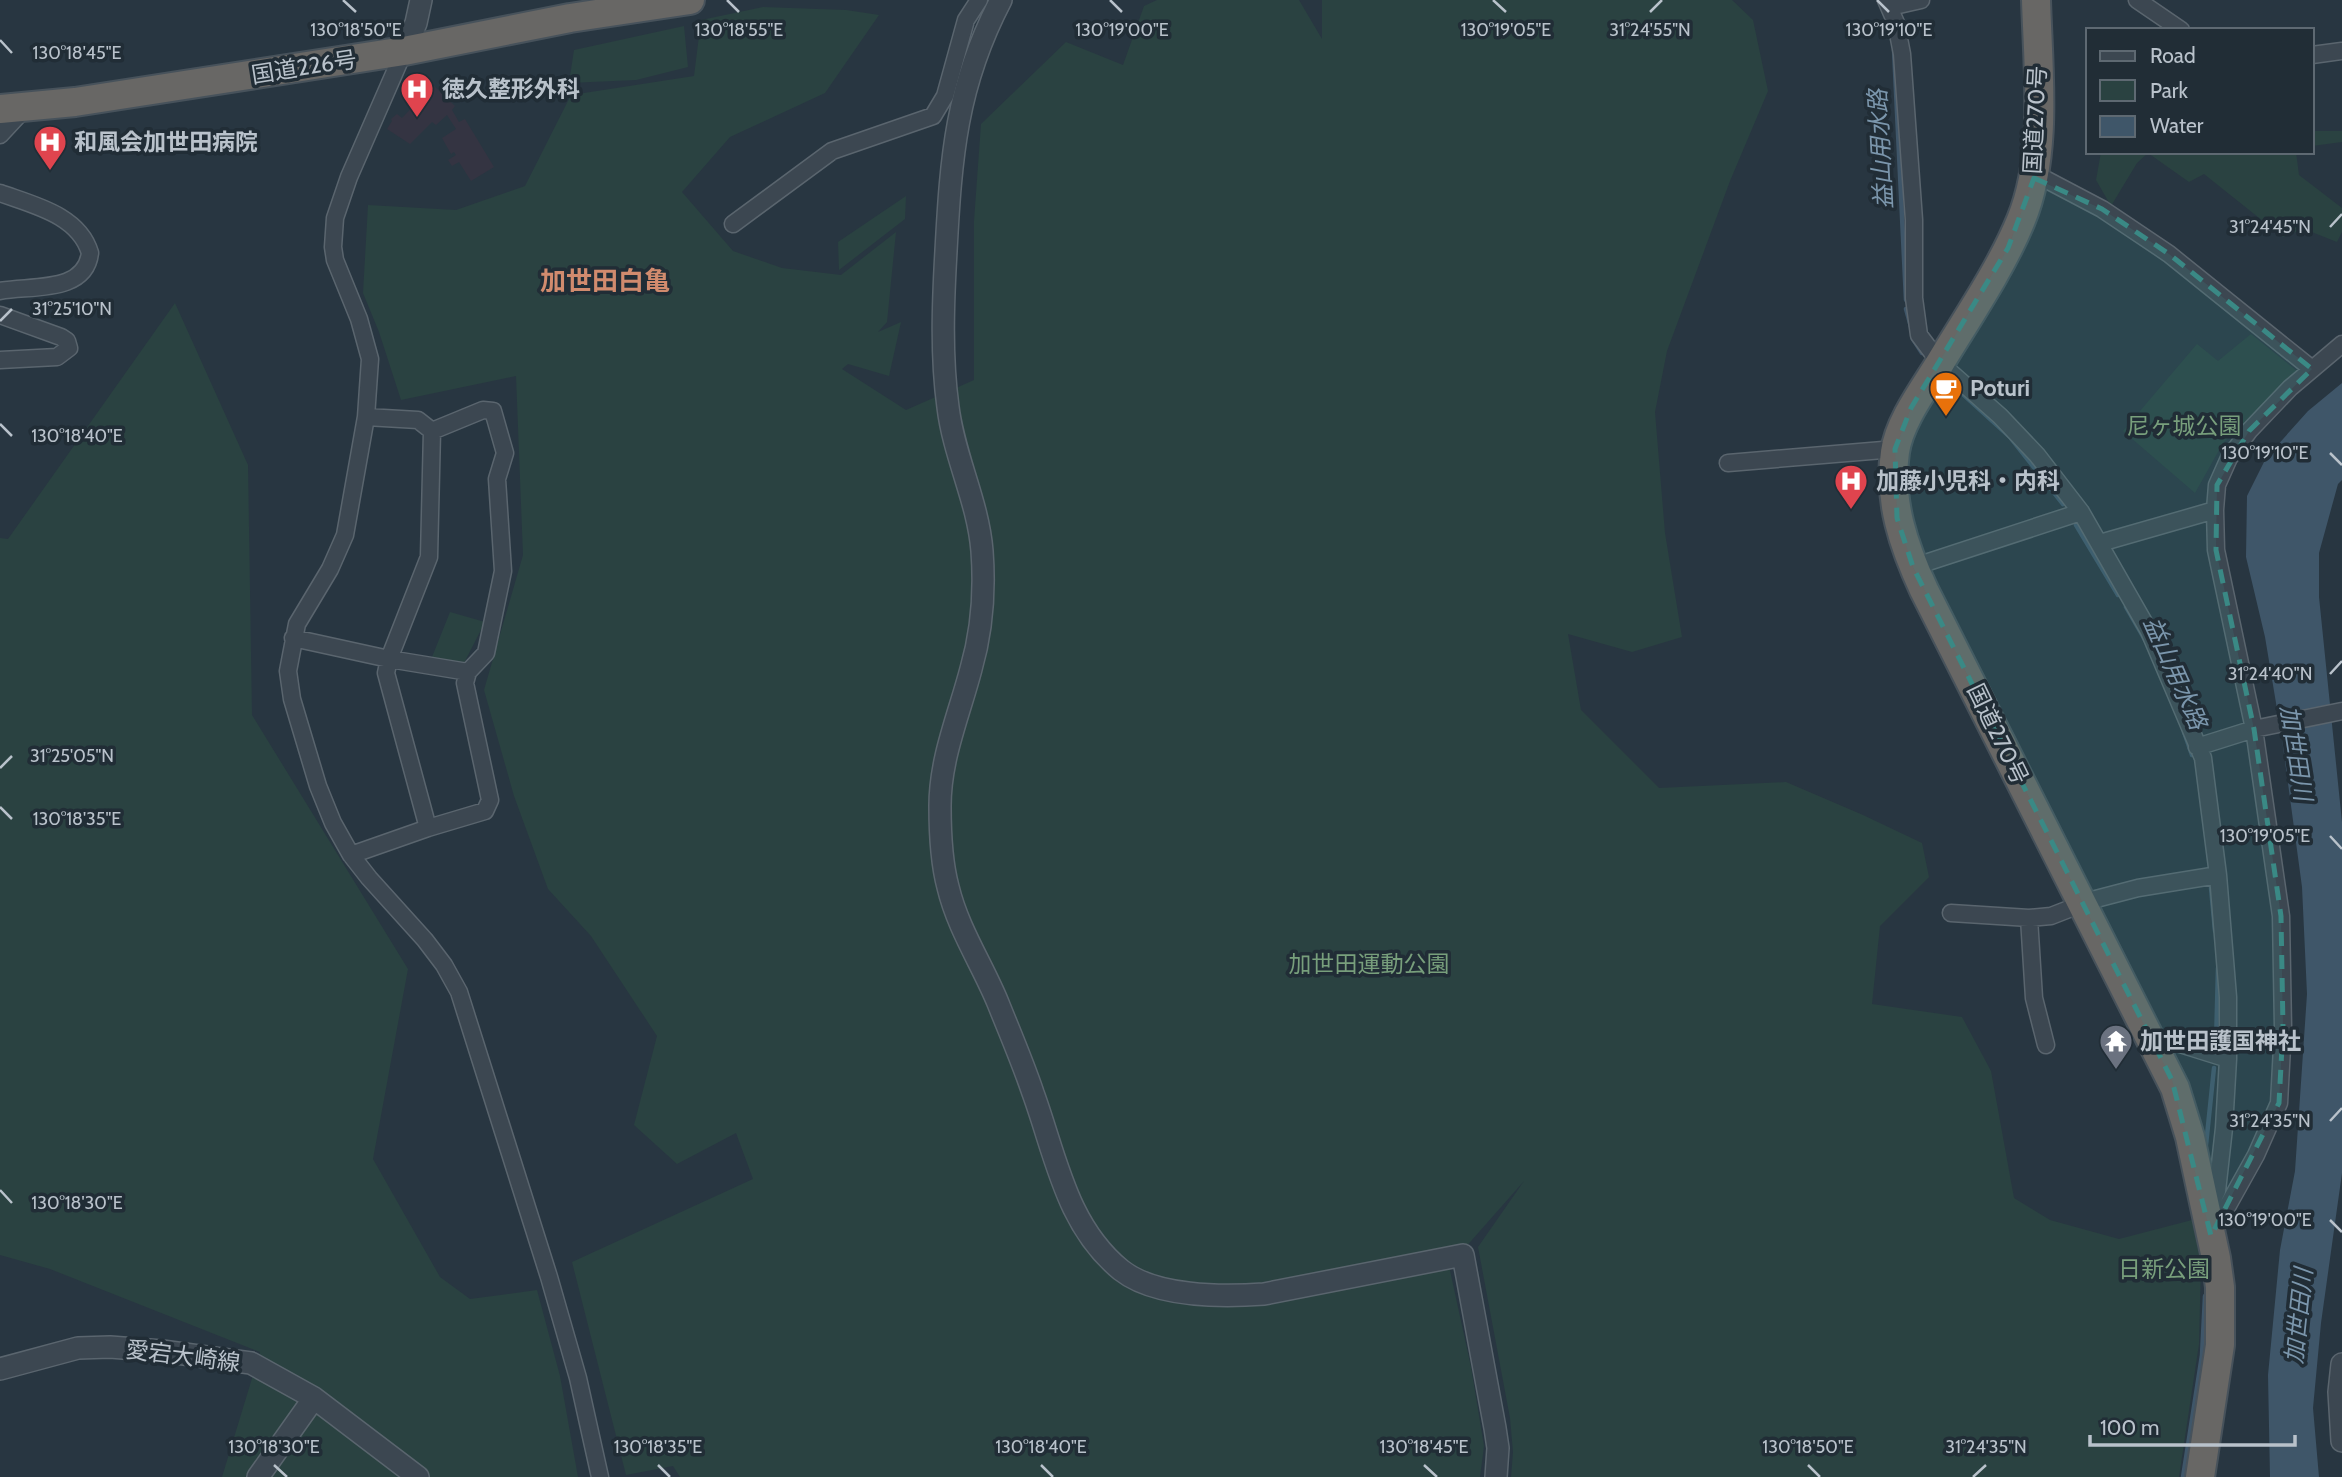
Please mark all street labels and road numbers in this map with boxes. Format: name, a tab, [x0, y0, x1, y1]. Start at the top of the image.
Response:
street label: 国道226号	[249, 45, 359, 89]
street label: 国道270号	[2018, 65, 2052, 175]
street label: 国道270号	[1962, 679, 2034, 789]
street label: 愛宕大崎線	[124, 1335, 242, 1377]

